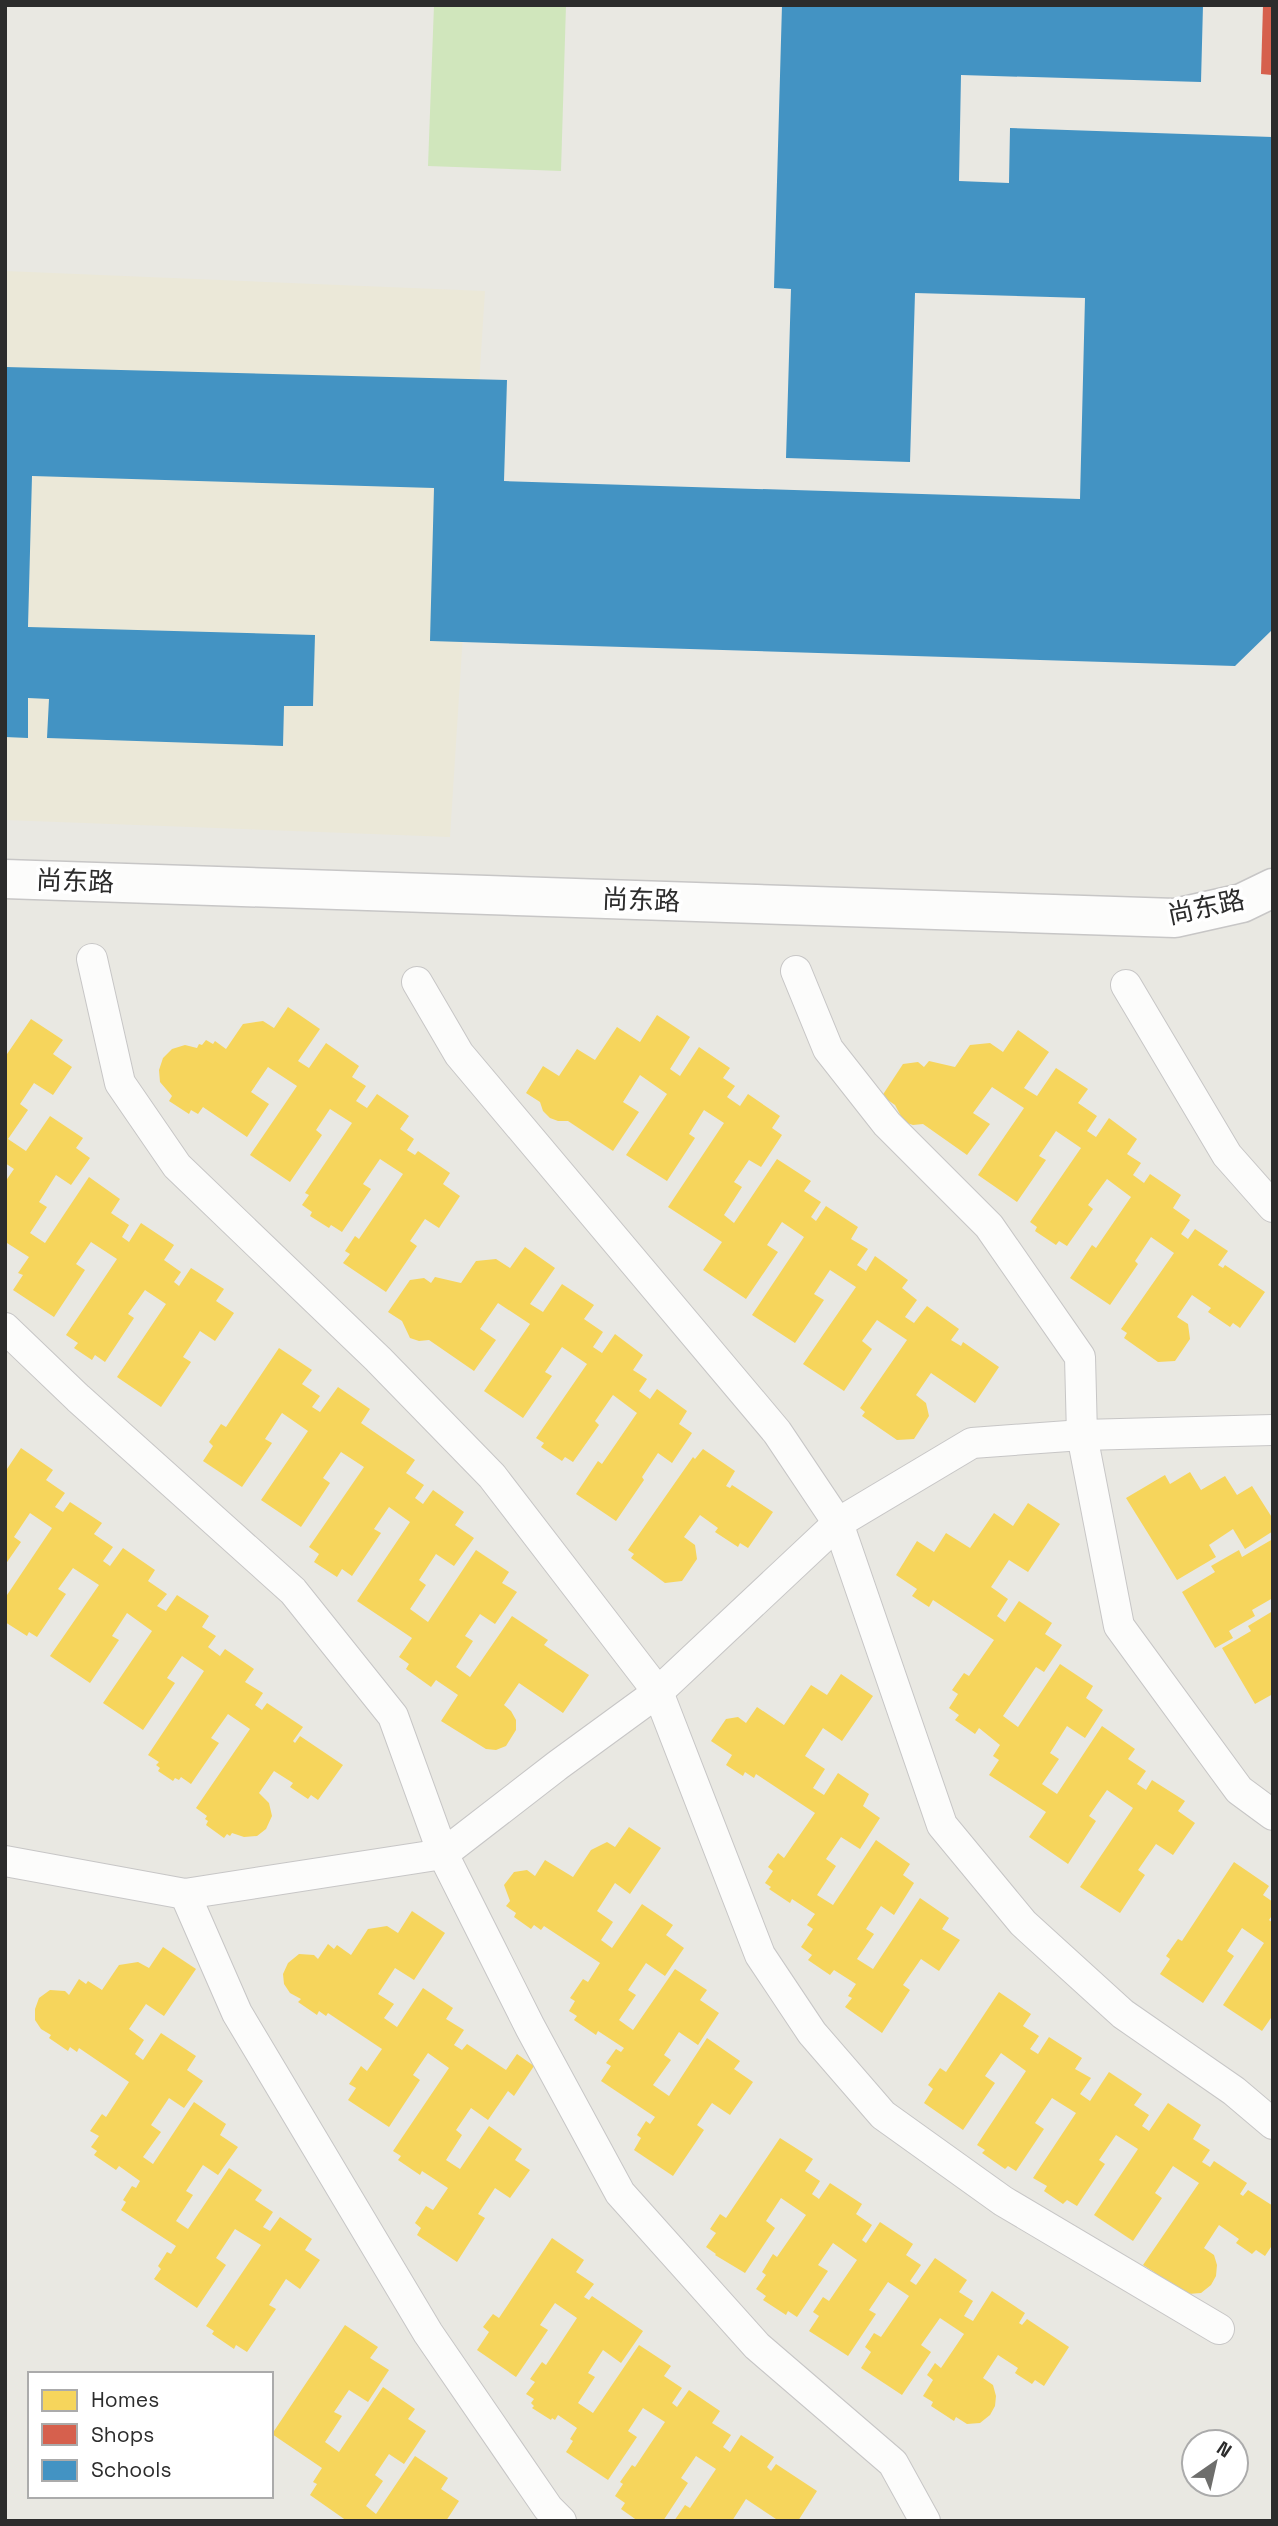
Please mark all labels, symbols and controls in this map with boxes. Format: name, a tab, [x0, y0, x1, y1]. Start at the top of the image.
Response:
street label: 尚东路	[35, 863, 115, 899]
street label: 尚东路	[601, 882, 681, 918]
street label: 尚东路	[1164, 882, 1248, 932]
legend	[28, 2372, 273, 2498]
text: Homes	[91, 2386, 159, 2413]
text: Shops	[91, 2421, 154, 2448]
north arrow	[1180, 2428, 1250, 2498]
text: N	[1212, 2435, 1236, 2463]
text: Schools	[91, 2456, 171, 2483]

